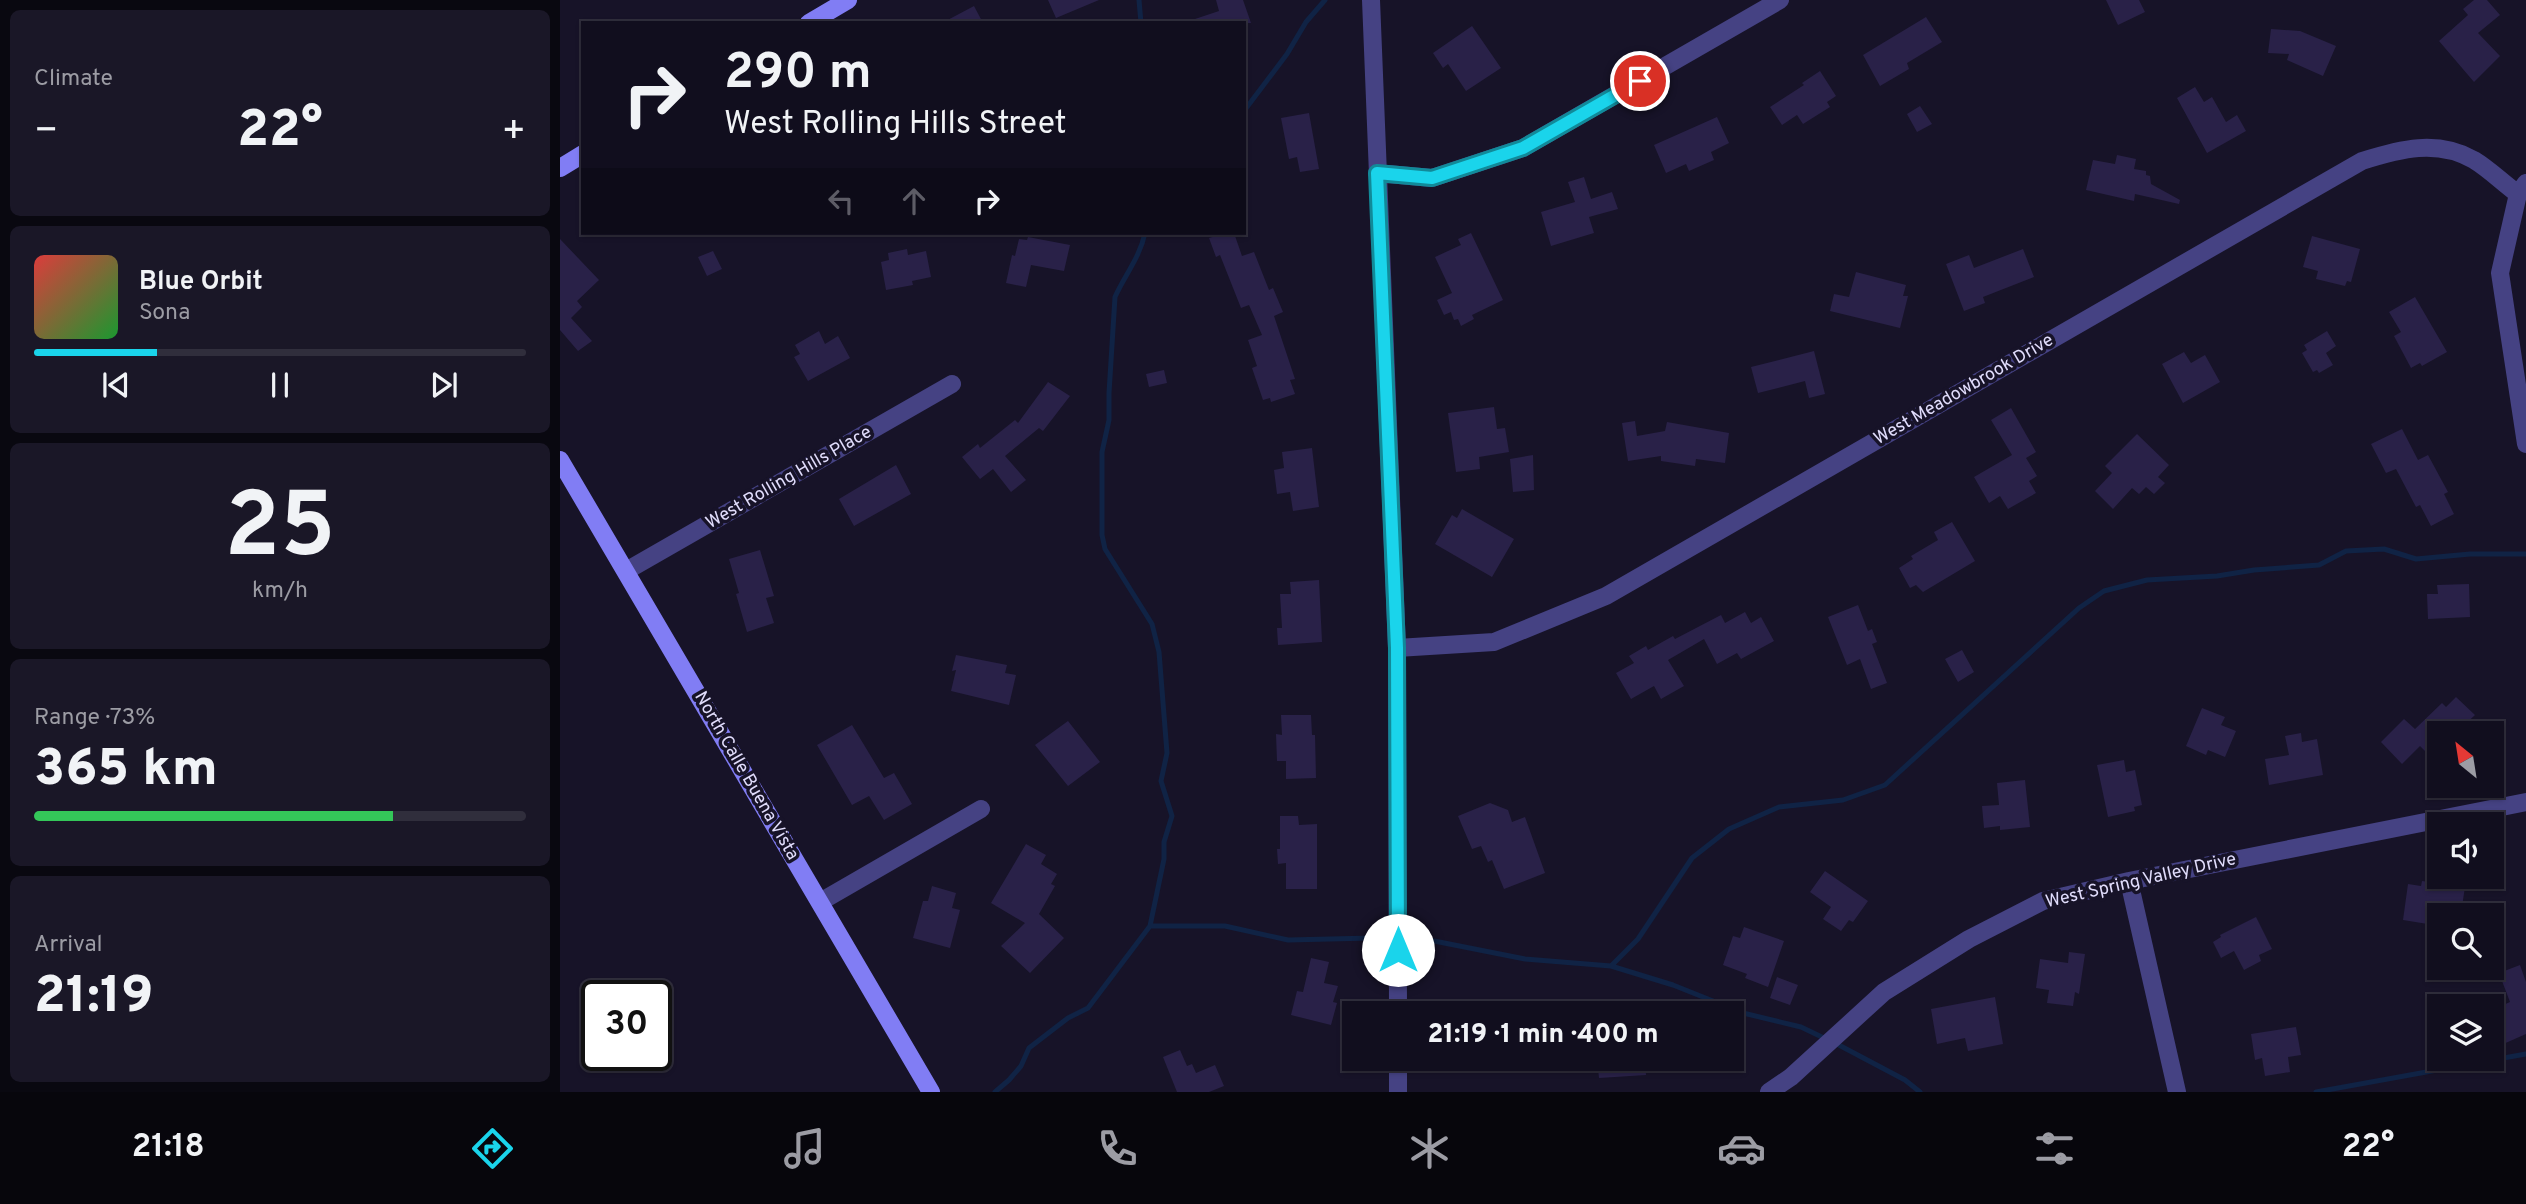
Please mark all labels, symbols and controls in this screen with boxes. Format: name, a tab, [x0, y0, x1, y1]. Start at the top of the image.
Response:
text: 290 m	[724, 44, 872, 106]
icon: right	[609, 49, 700, 140]
pin	[1610, 51, 1670, 111]
icon: arrive	[1621, 62, 1659, 100]
text: Climate	[34, 65, 113, 94]
text: 22°	[237, 99, 323, 165]
text: West Rolling Hills Street	[724, 105, 1067, 145]
text: −	[34, 108, 59, 157]
text: +	[501, 108, 526, 157]
icon: left	[822, 182, 860, 220]
icon: ahead	[895, 182, 933, 220]
icon: right	[968, 182, 1006, 220]
text: Blue Orbit	[139, 266, 263, 299]
text: Sona	[139, 299, 190, 328]
street label: West Meadowbrook Drive	[1870, 329, 2058, 451]
icon: previous	[97, 366, 135, 404]
icon: pause	[261, 366, 299, 404]
icon: next	[425, 366, 463, 404]
street label: West Rolling Hills Place	[702, 421, 876, 535]
text: 25	[224, 474, 336, 589]
text: km/h	[252, 577, 308, 606]
street label: North Calle Buena Vista	[688, 688, 804, 864]
text: Range · 73%	[34, 704, 155, 733]
north arrow	[2427, 721, 2504, 798]
map controls	[2427, 721, 2504, 1071]
text: 365 km	[34, 738, 218, 804]
button: sound	[2427, 812, 2504, 889]
street label: West Spring Valley Drive	[2043, 848, 2239, 914]
button: search	[2427, 903, 2504, 980]
position arrow	[1361, 913, 1435, 987]
text: Arrival	[34, 931, 103, 960]
text: 21:19	[34, 965, 154, 1031]
speed limit sign: 30	[581, 980, 672, 1071]
button: layers	[2427, 994, 2504, 1071]
text: 21:19 · 1 min · 400 m	[1427, 1019, 1659, 1052]
icon: directions	[468, 1124, 517, 1173]
icon: music	[780, 1124, 829, 1173]
icon: phone	[1093, 1124, 1142, 1173]
icon: climate	[1405, 1124, 1454, 1173]
icon: car	[1717, 1124, 1766, 1173]
icon: filters	[2030, 1124, 2079, 1173]
text: 21:18	[132, 1128, 205, 1168]
text: 22°	[2342, 1128, 2394, 1168]

